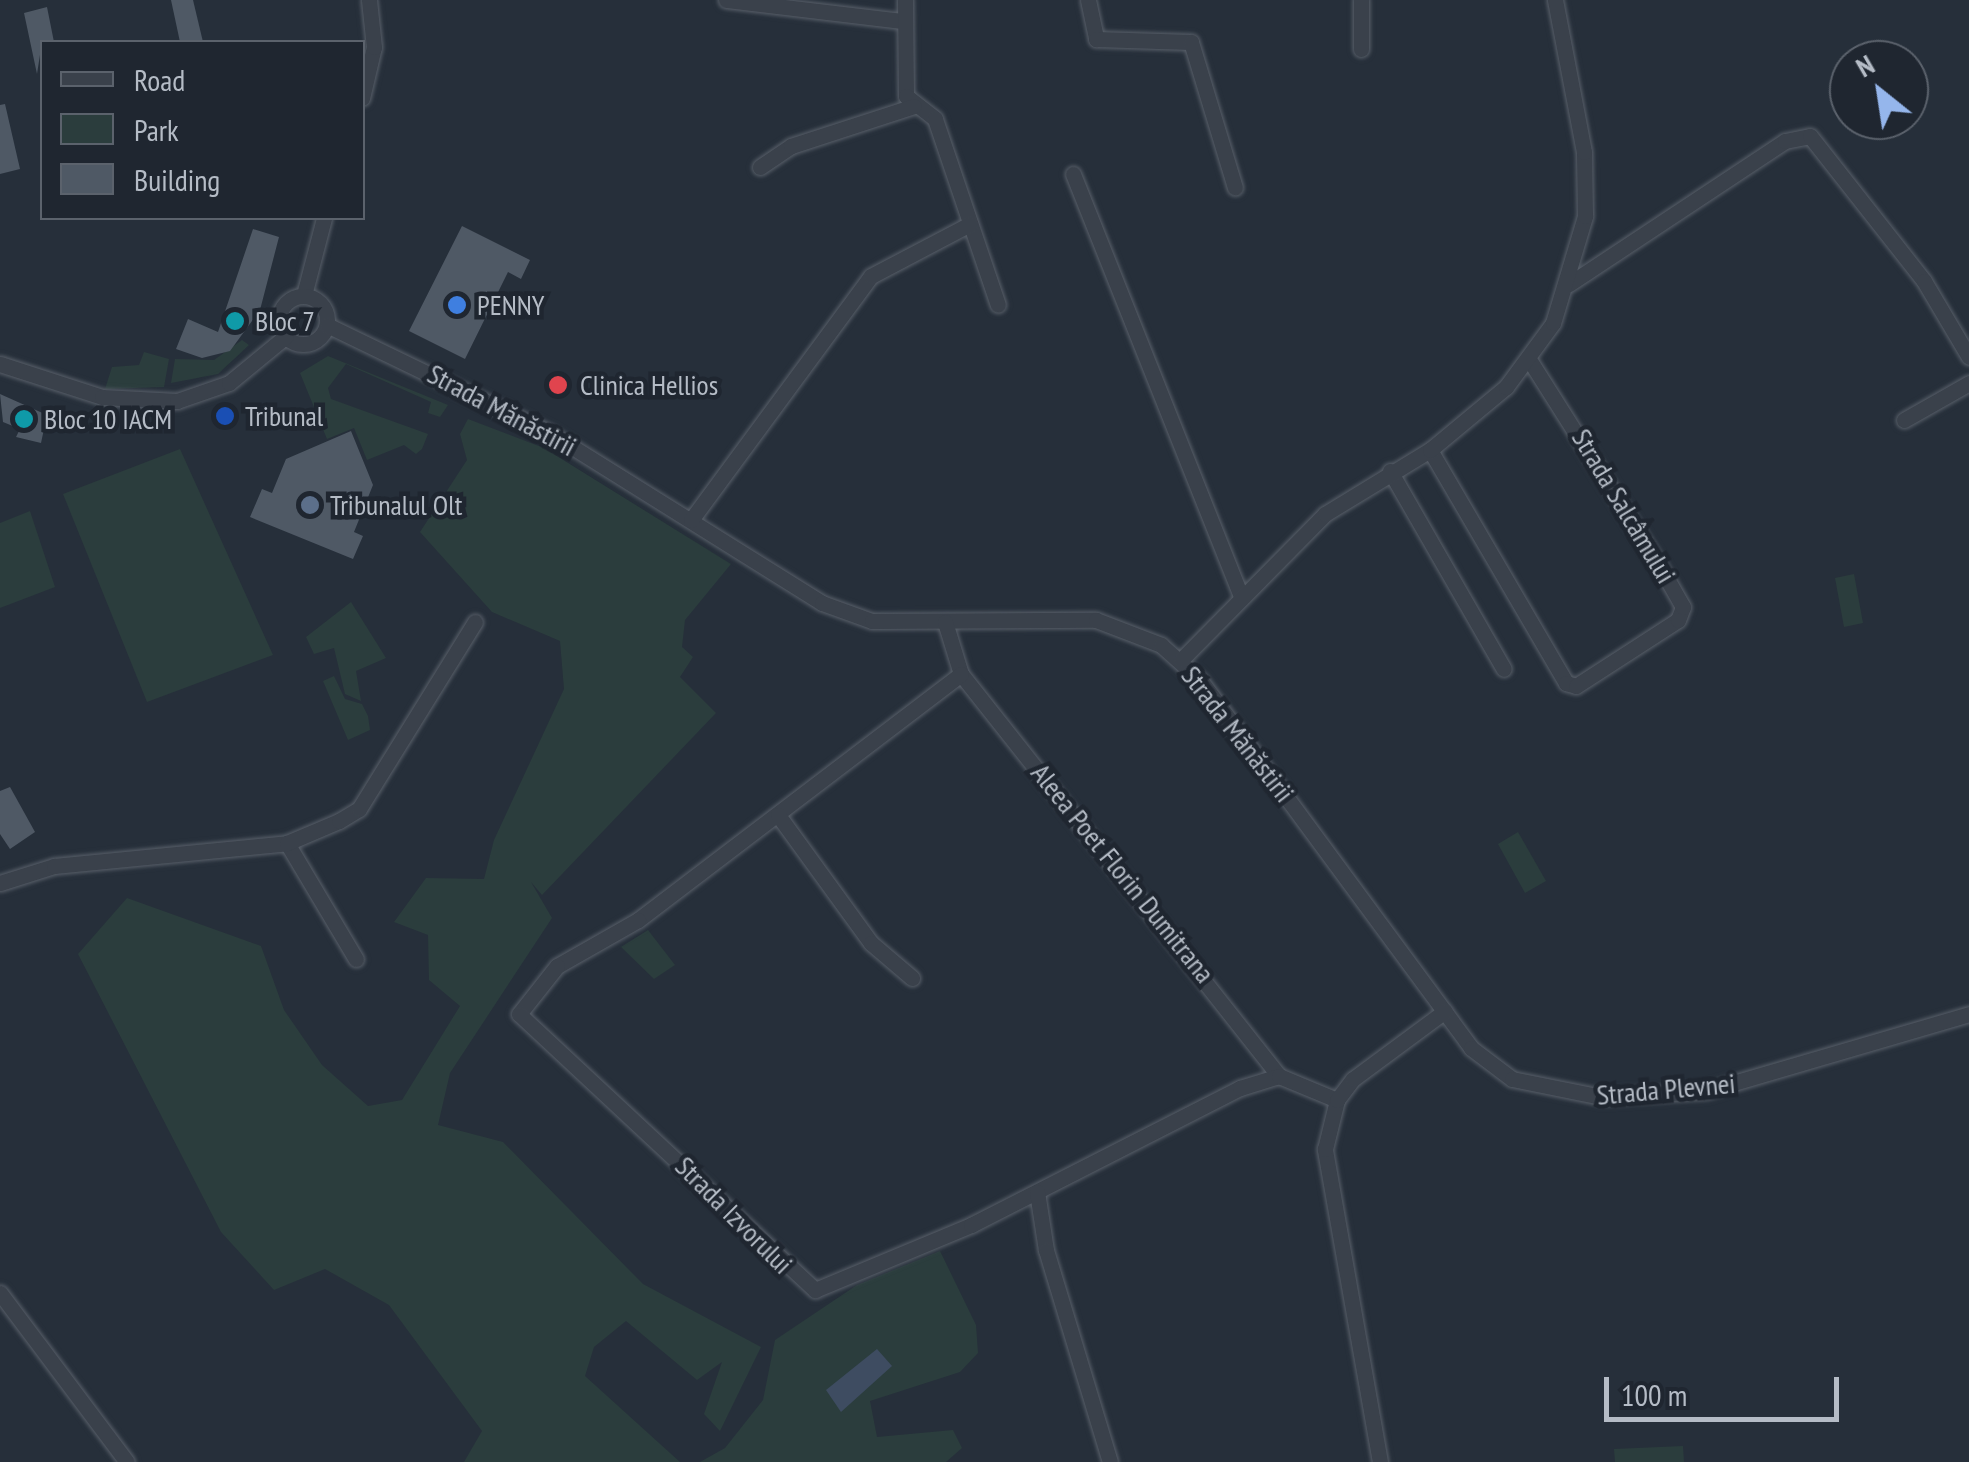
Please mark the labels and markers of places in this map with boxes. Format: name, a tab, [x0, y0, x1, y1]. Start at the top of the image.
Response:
place label: PENNY	[477, 288, 545, 322]
marker: PENNY	[446, 294, 468, 316]
place label: Bloc 7	[255, 304, 315, 338]
marker: Bloc 7	[224, 310, 246, 332]
place label: Clinica Hellios	[580, 368, 718, 402]
marker: Clinica Hellios	[545, 372, 571, 398]
place label: Tribunal	[245, 399, 323, 433]
place label: Bloc 10 IACM	[44, 402, 173, 436]
marker: Tribunal	[214, 405, 236, 427]
marker: Bloc 10 IACM	[13, 408, 35, 430]
place label: Tribunalul Olt	[330, 488, 462, 522]
marker: Tribunalul Olt	[299, 494, 321, 516]

